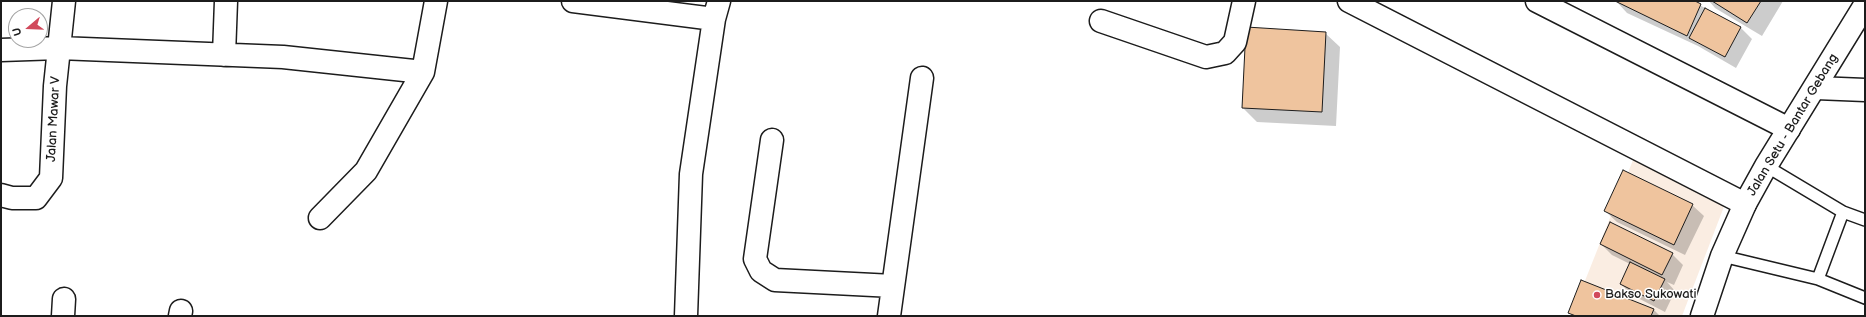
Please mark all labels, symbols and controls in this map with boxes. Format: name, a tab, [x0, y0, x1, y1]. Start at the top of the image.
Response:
north arrow	[8, 8, 48, 48]
text: U	[10, 26, 25, 38]
street label: Jalan Setu - Bantar Gebang	[1744, 51, 1842, 199]
street label: Jalan Mawar V	[44, 76, 64, 162]
place label: Bakso Sukowati	[1605, 287, 1697, 303]
marker: Bakso Sukowati	[1592, 290, 1602, 300]

